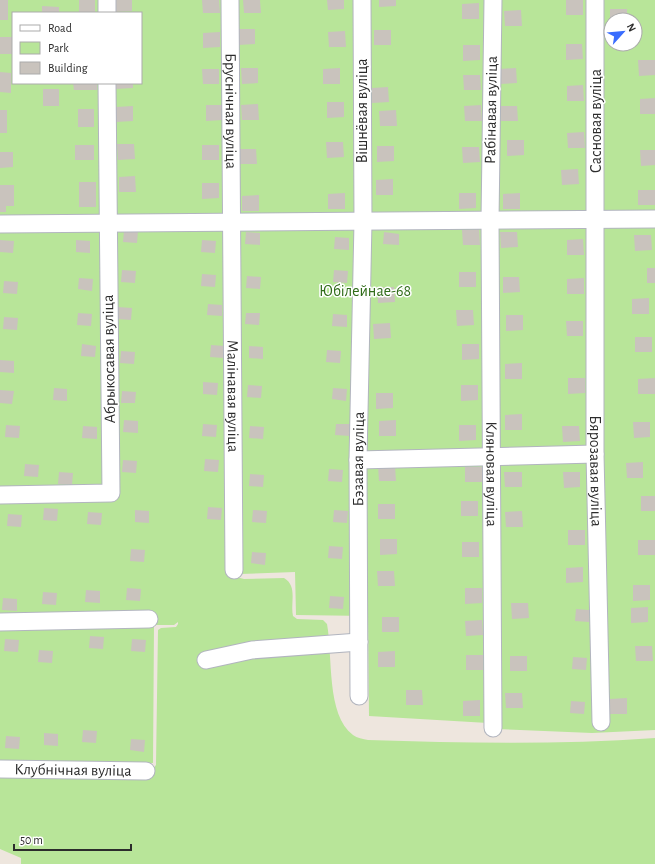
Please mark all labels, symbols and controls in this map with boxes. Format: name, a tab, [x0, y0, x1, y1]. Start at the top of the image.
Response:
legend	[12, 12, 142, 84]
north arrow	[603, 12, 643, 52]
text: Road	[48, 22, 72, 34]
text: N	[625, 22, 638, 34]
text: Park	[48, 42, 69, 54]
street label: Бруснічная вуліца	[221, 53, 239, 169]
street label: Рабінавая вуліца	[482, 56, 501, 164]
street label: Вішнёвая вуліца	[354, 58, 371, 164]
text: Building	[48, 62, 88, 74]
street label: Сасновая вуліца	[588, 69, 605, 173]
park label: Юбілейнае-68	[319, 283, 411, 299]
street label: Абрыкосавая вуліца	[100, 294, 119, 423]
street label: Малінавая вуліца	[224, 340, 241, 452]
street label: Бэзавая вуліца	[350, 411, 367, 507]
street label: Бярозавая вуліца	[587, 415, 605, 527]
street label: Кляновая вуліца	[483, 421, 500, 527]
street label: Клубнічная вуліца	[14, 761, 132, 779]
scale bar	[14, 826, 131, 852]
text: 50 m	[20, 834, 43, 846]

